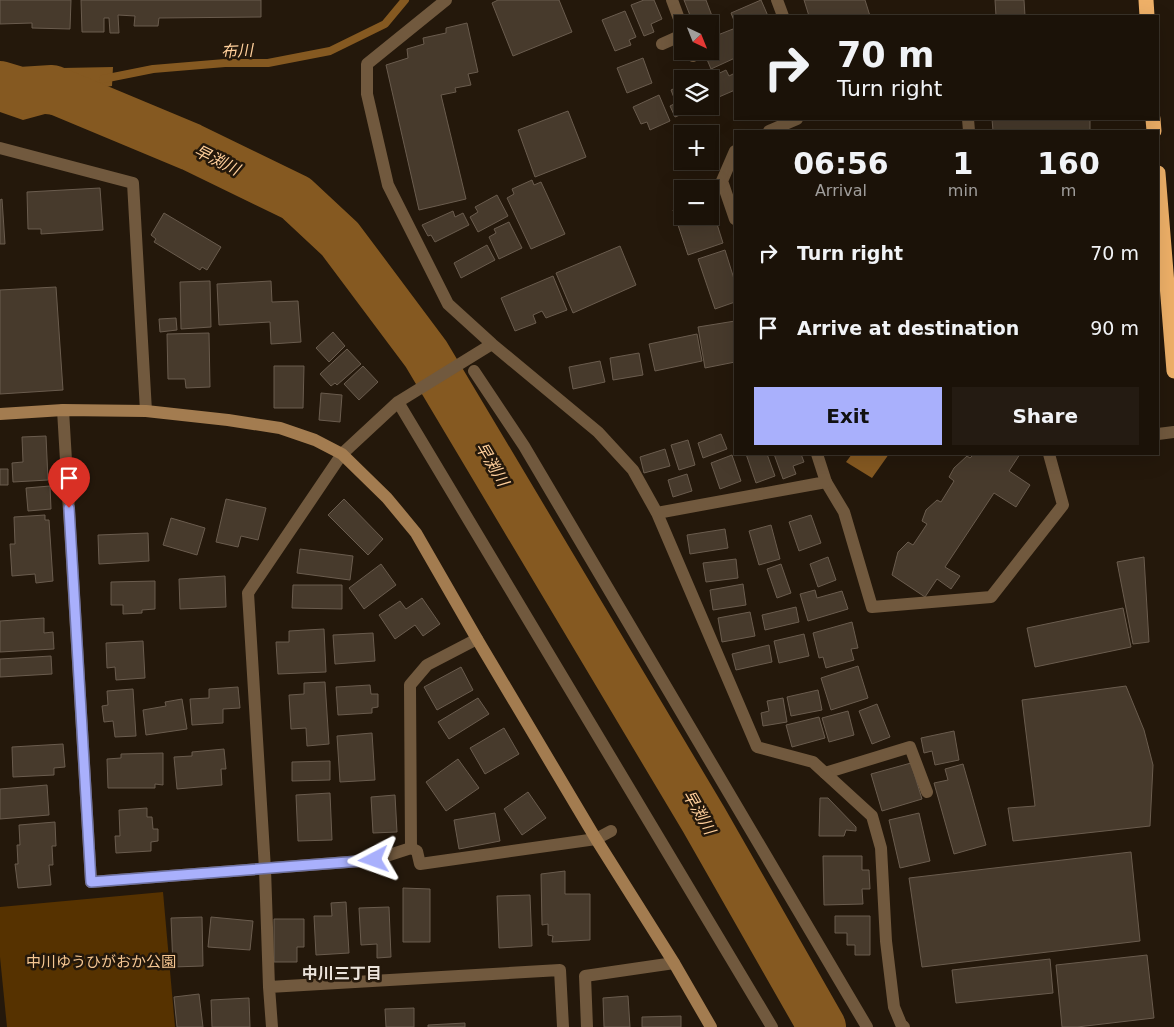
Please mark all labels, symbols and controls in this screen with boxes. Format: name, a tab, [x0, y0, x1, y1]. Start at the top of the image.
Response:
north arrow	[674, 15, 719, 60]
map controls	[674, 15, 719, 225]
icon: right	[754, 35, 819, 100]
text: 70 m	[837, 35, 934, 75]
water label: 布川	[221, 41, 255, 61]
button: layers	[674, 70, 719, 115]
text: Turn right	[837, 76, 942, 101]
button: +	[674, 125, 719, 170]
water label: 早渕川	[191, 141, 245, 180]
text: 06:56	[793, 146, 889, 181]
text: 1	[952, 146, 973, 181]
text: 160	[1037, 146, 1100, 181]
button: −	[674, 180, 719, 225]
text: Arrival	[815, 181, 867, 200]
text: min	[948, 181, 978, 200]
text: m	[1061, 181, 1076, 200]
icon: right	[754, 239, 782, 267]
text: Turn right	[797, 242, 903, 264]
text: 70 m	[1090, 242, 1139, 264]
icon: arrive	[754, 314, 782, 342]
text: Arrive at destination	[797, 317, 1019, 339]
text: 90 m	[1090, 317, 1139, 339]
button: Exit	[754, 387, 942, 445]
button: Share	[952, 387, 1139, 445]
water label: 早渕川	[471, 439, 514, 491]
pin	[48, 457, 90, 508]
icon: arrive	[55, 464, 83, 492]
water label: 早渕川	[679, 786, 720, 839]
position arrow	[347, 833, 399, 885]
park label: 中川ゆうひがおか公園	[26, 953, 176, 971]
district label: 中川三丁目	[302, 964, 382, 983]

